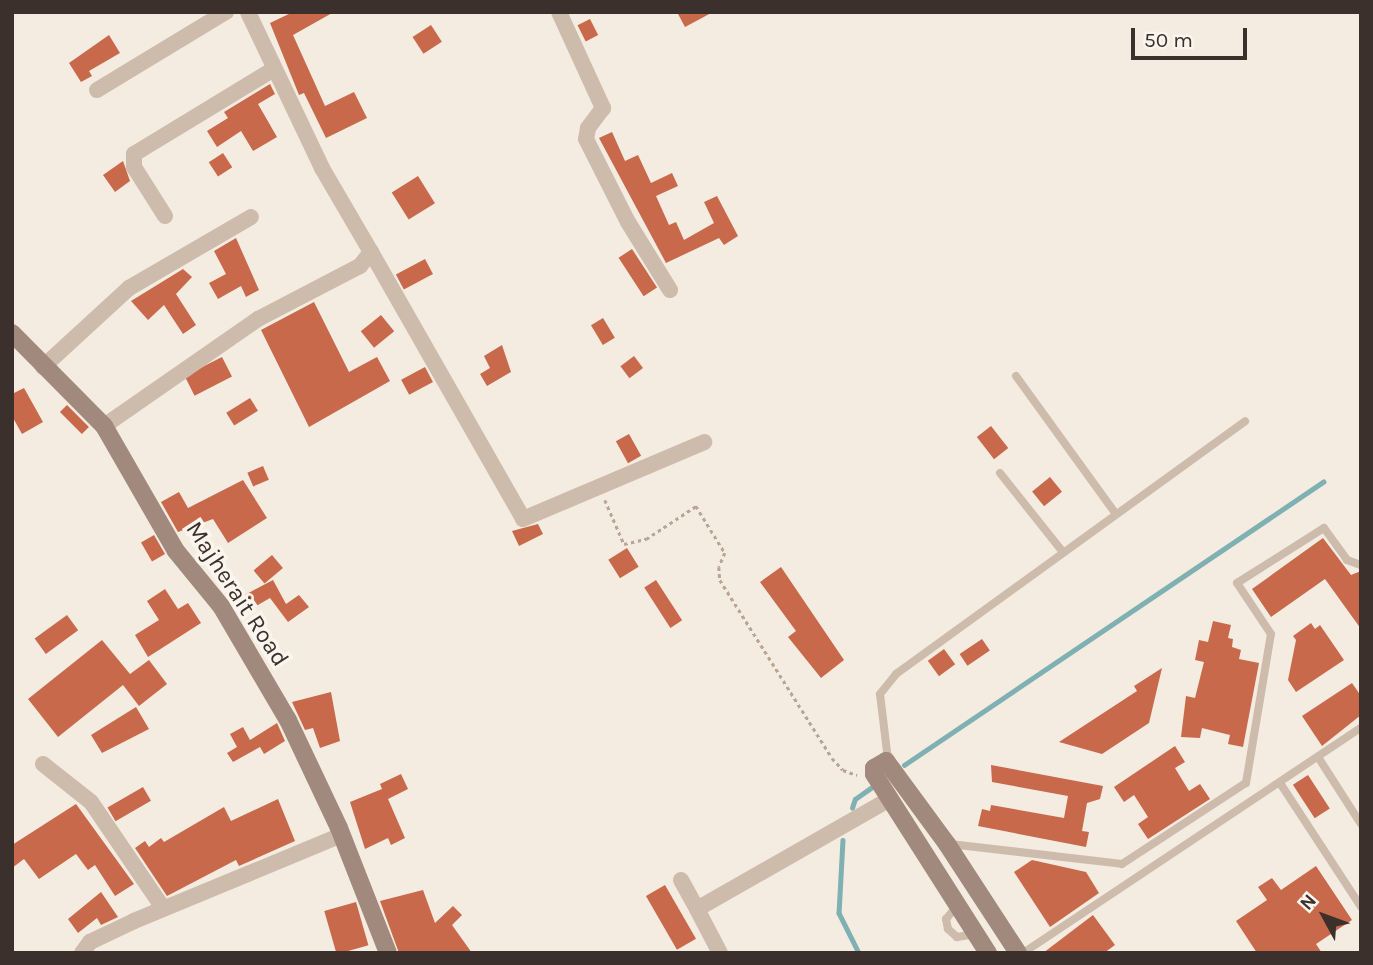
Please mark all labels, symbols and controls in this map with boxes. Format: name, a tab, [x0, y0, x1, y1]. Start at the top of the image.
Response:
scale bar	[1135, 14, 1250, 58]
text: 50 m	[1144, 28, 1193, 52]
street label: Majherait Road	[179, 516, 295, 672]
north arrow	[1289, 881, 1359, 951]
text: N	[1295, 890, 1321, 915]

